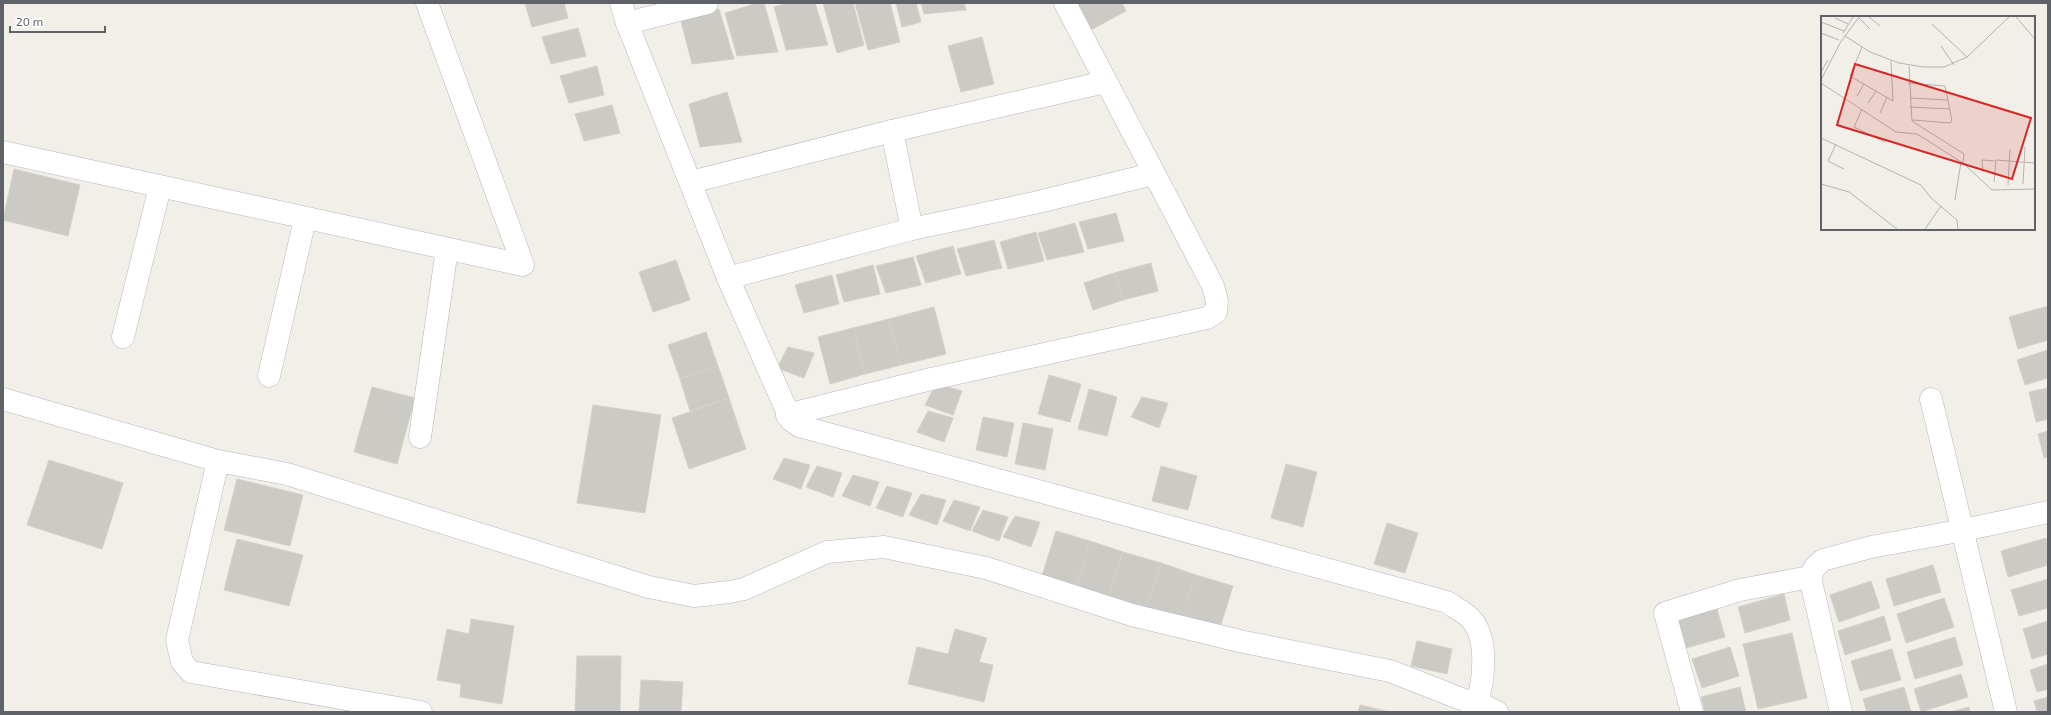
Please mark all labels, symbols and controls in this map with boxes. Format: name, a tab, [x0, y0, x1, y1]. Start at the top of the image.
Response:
scale bar	[10, 8, 105, 34]
text: 20 m	[16, 14, 43, 28]
inset map	[1821, 16, 2035, 230]

